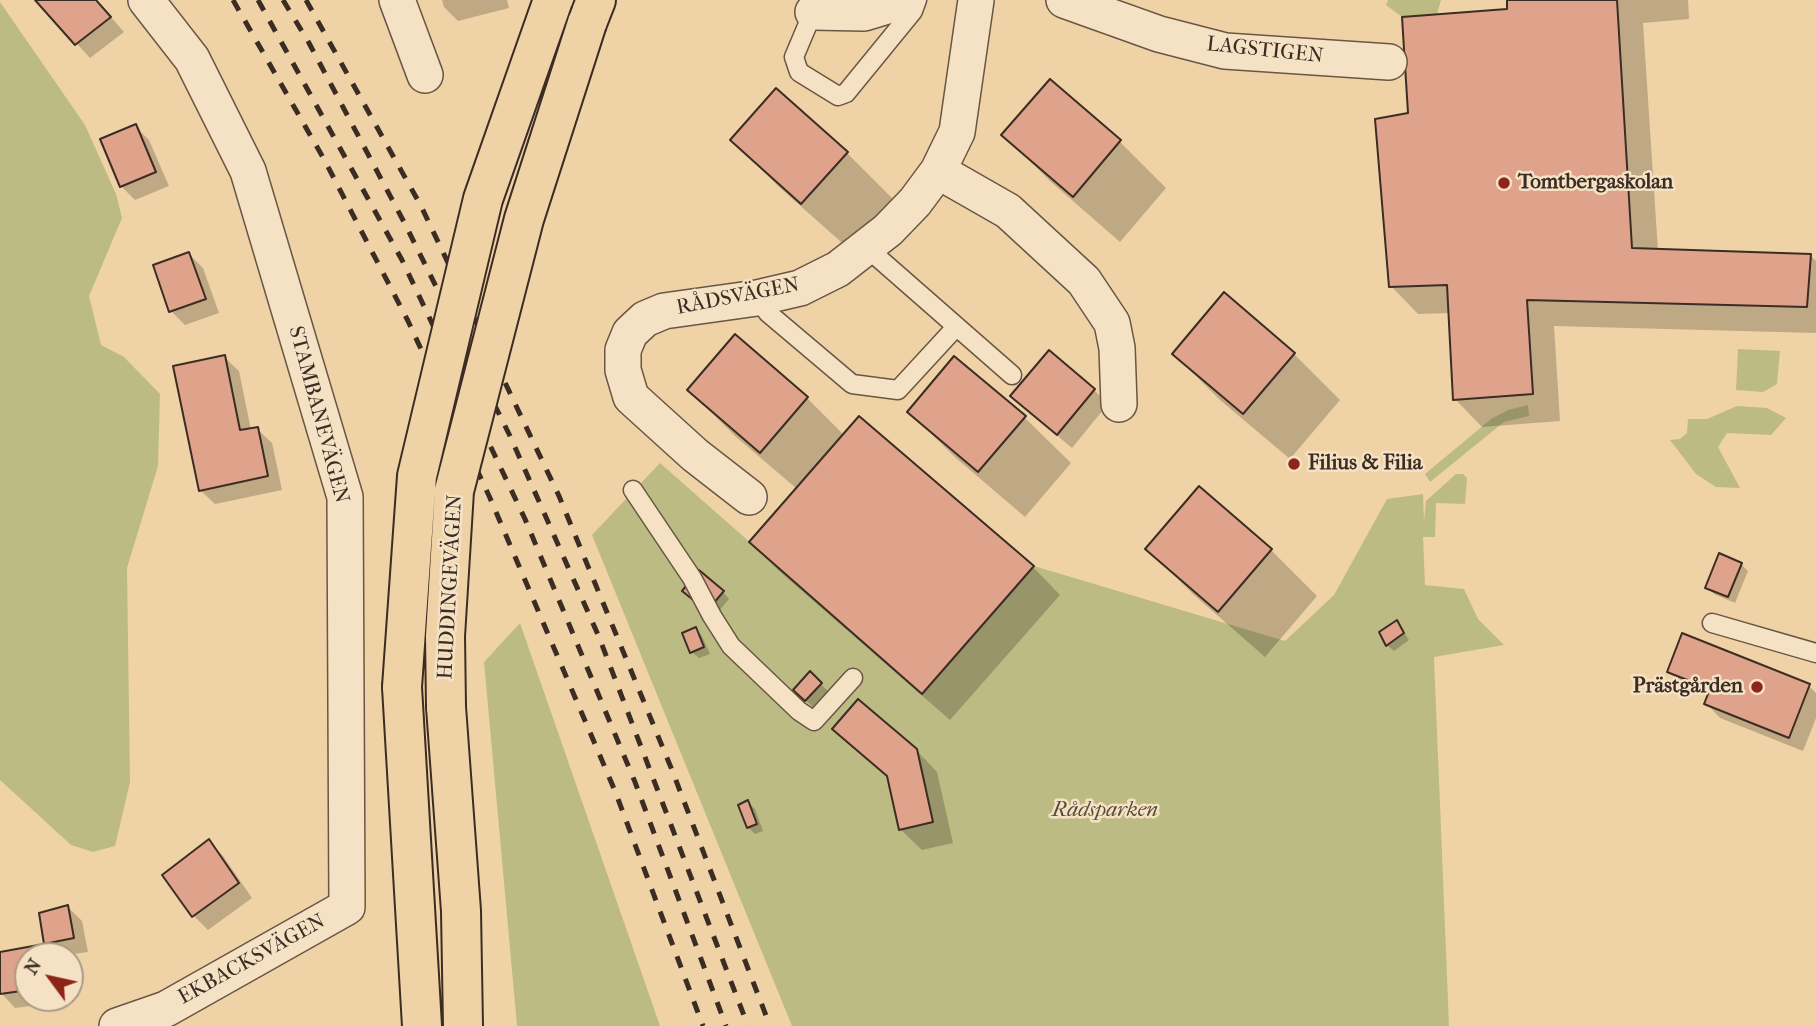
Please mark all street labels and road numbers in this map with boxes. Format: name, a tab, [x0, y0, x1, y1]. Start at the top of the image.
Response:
street label: LAGSTIGEN	[1205, 32, 1325, 70]
street label: RÅDSVÄGEN	[674, 273, 802, 321]
street label: STAMBANEVÄGEN	[282, 324, 354, 506]
street label: HUDDINGEVÄGEN	[434, 494, 468, 680]
street label: EKBACKSVÄGEN	[174, 909, 330, 1011]

